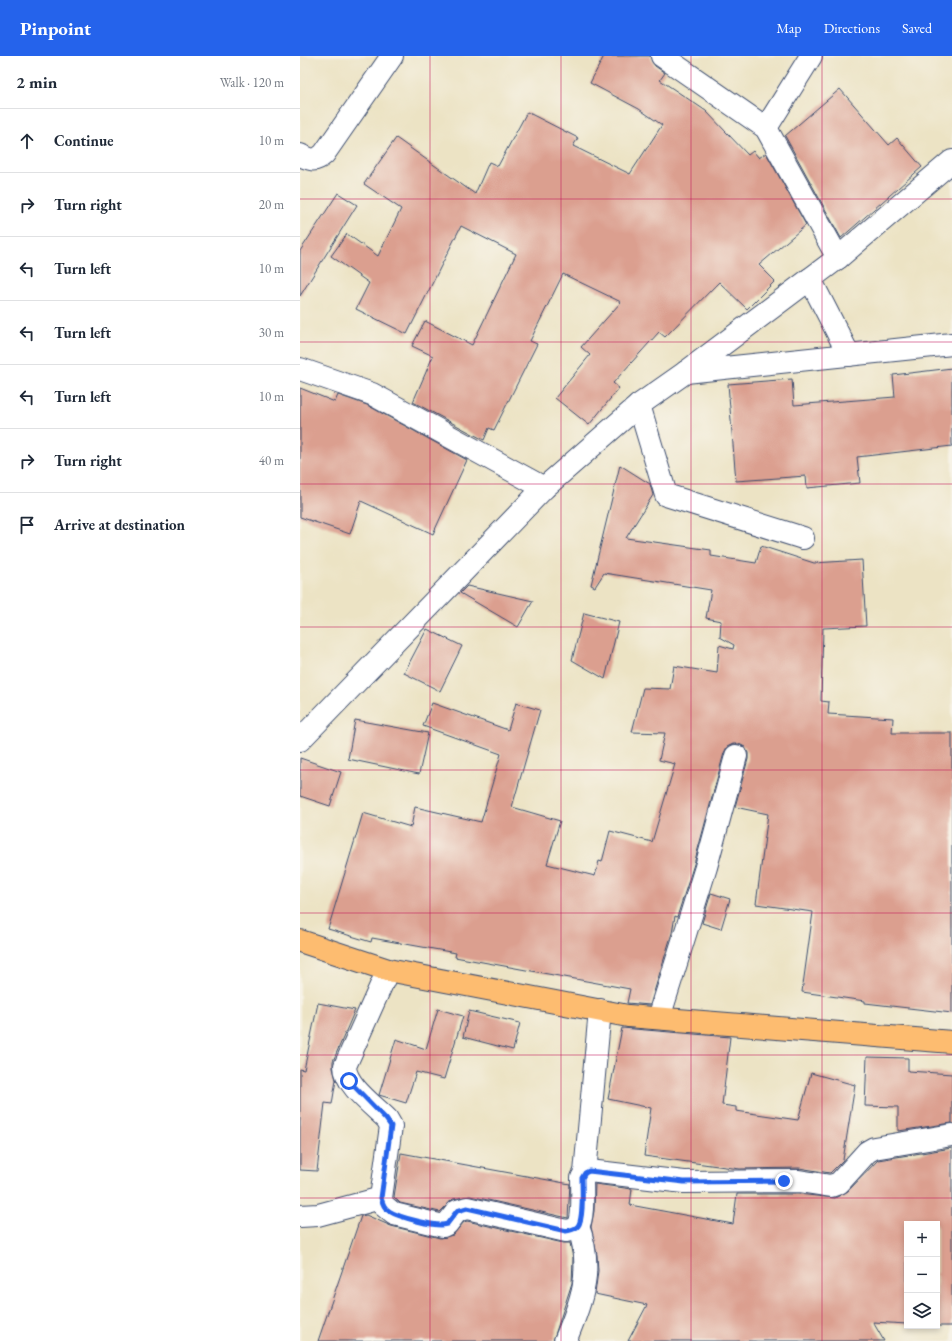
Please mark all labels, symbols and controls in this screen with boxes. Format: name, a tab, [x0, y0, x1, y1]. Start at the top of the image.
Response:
text: Pinpoint	[20, 16, 91, 41]
text: Map	[776, 19, 802, 37]
text: Directions	[824, 19, 880, 37]
text: Saved	[902, 19, 932, 37]
text: 2 min	[16, 71, 57, 93]
text: Walk · 120 m	[220, 74, 284, 91]
icon: ahead	[16, 130, 38, 152]
text: Continue	[54, 131, 114, 150]
text: 10 m	[259, 132, 284, 149]
icon: right	[16, 194, 38, 216]
text: Turn right	[54, 195, 122, 214]
text: 20 m	[259, 196, 284, 213]
icon: left	[16, 258, 38, 280]
text: Turn left	[54, 259, 111, 278]
text: 10 m	[259, 260, 284, 277]
icon: left	[16, 322, 38, 344]
text: Turn left	[54, 323, 111, 342]
text: 30 m	[259, 324, 284, 341]
icon: left	[16, 386, 38, 408]
text: Turn left	[54, 387, 111, 406]
text: 10 m	[259, 388, 284, 405]
icon: right	[16, 450, 38, 472]
text: Turn right	[54, 451, 122, 470]
text: 40 m	[259, 452, 284, 469]
icon: arrive	[16, 514, 38, 536]
text: Arrive at destination	[54, 515, 185, 534]
route start	[340, 1072, 358, 1090]
route end	[775, 1172, 793, 1190]
map controls	[904, 1221, 940, 1329]
button: +	[904, 1221, 940, 1257]
button: −	[904, 1257, 940, 1293]
button: layers	[904, 1293, 940, 1329]

